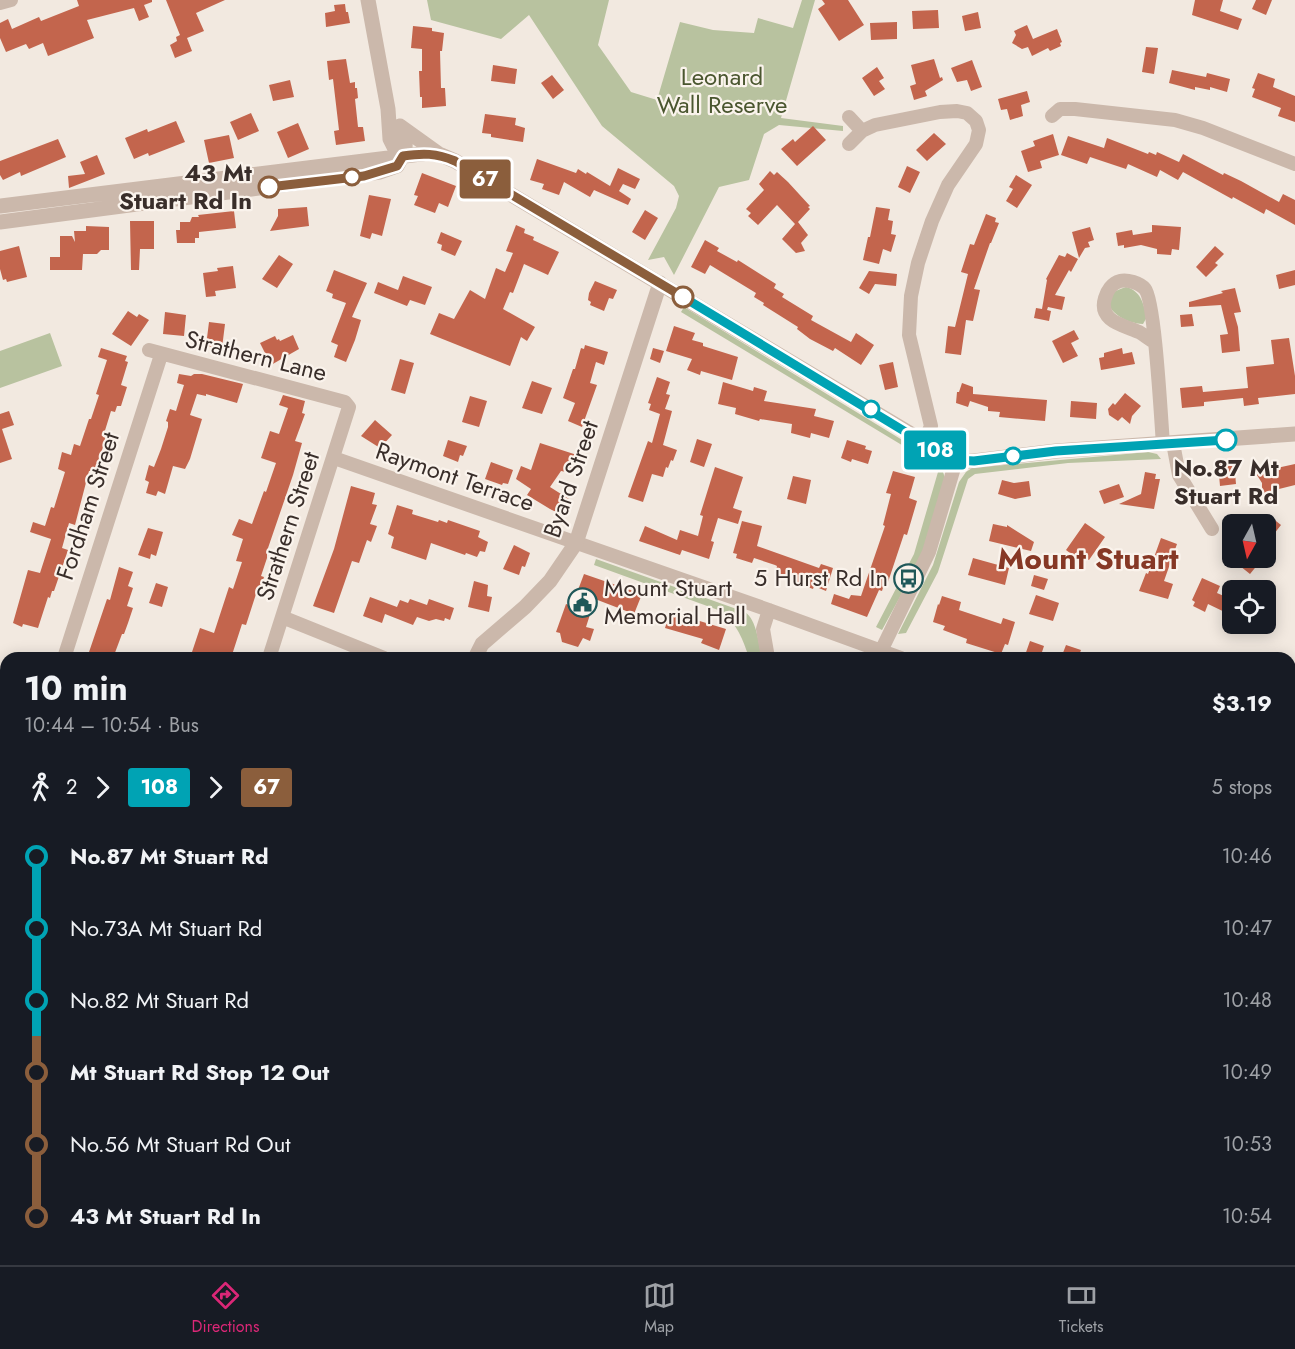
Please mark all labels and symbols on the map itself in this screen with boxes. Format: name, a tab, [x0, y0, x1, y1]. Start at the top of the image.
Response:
park label: Leonard Wall Reserve	[657, 59, 787, 122]
place label: 43 Mt Stuart Rd In	[119, 155, 252, 218]
line badge: 67	[458, 160, 512, 198]
unlabelled marker	[343, 168, 361, 186]
marker: 43 Mt Stuart Rd In	[258, 176, 280, 198]
unlabelled marker	[672, 286, 694, 308]
street label: Strathern Lane	[182, 321, 331, 390]
unlabelled marker	[862, 400, 880, 418]
street label: Byard Street	[534, 415, 607, 542]
street label: Fordham Street	[47, 427, 128, 584]
marker: No.87 Mt Stuart Rd	[1215, 429, 1237, 451]
line badge: 108	[900, 430, 970, 470]
street label: Raymont Terrace	[371, 433, 539, 520]
street label: Strathern Street	[247, 447, 328, 605]
unlabelled marker	[1004, 447, 1022, 465]
place label: No.87 Mt Stuart Rd	[1173, 450, 1279, 513]
north arrow	[1222, 514, 1276, 568]
district label: Mount Stuart	[997, 537, 1179, 580]
place label: 5 Hurst Rd In	[754, 560, 888, 595]
bus stop icon: 5 Hurst Rd In	[893, 562, 925, 594]
place label: Mount Stuart Memorial Hall	[604, 570, 746, 633]
public building icon: Mount Stuart Memorial Hall	[567, 586, 599, 618]

